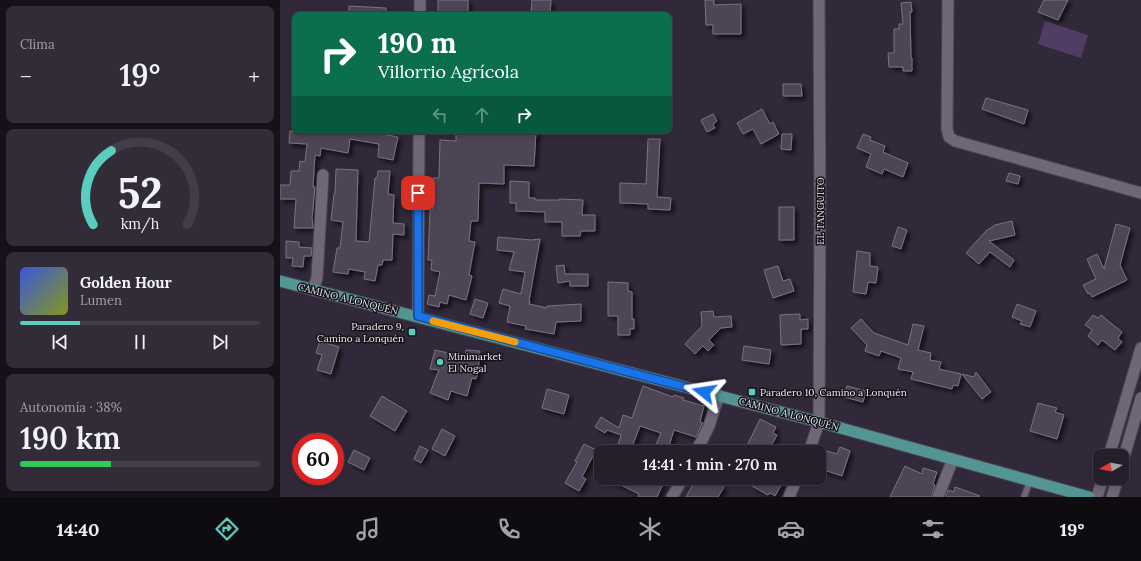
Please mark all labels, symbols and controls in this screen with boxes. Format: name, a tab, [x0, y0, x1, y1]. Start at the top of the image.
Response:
text: 190 m	[378, 25, 456, 61]
icon: right	[312, 28, 364, 80]
text: Clima	[20, 36, 55, 53]
text: 19°	[120, 56, 160, 94]
text: Villorrio Agrícola	[378, 60, 519, 83]
text: −	[20, 62, 32, 90]
text: +	[248, 62, 260, 90]
icon: left	[429, 104, 451, 126]
icon: ahead	[471, 104, 493, 126]
icon: right	[513, 104, 535, 126]
text: 52	[118, 166, 162, 219]
pin	[401, 176, 435, 210]
street label: EL TANGUITO	[814, 177, 827, 245]
icon: arrive	[407, 182, 429, 204]
text: km/h	[121, 215, 160, 234]
text: Golden Hour	[80, 273, 172, 292]
street label: CAMINO A LONQUÉN	[296, 280, 400, 318]
text: Lumen	[80, 292, 122, 309]
place label: Paradero 9, Camino a Lonquén	[317, 320, 404, 345]
marker: Paradero 9, Camino a Lonquén	[407, 327, 417, 337]
icon: previous	[49, 331, 71, 353]
icon: pause	[129, 331, 151, 353]
icon: next	[209, 331, 231, 353]
place label: Minimarket El Nogal	[448, 350, 502, 375]
marker: Minimarket El Nogal	[435, 357, 445, 367]
position arrow	[683, 371, 725, 413]
place label: Paradero 10, Camino a Lonquén	[760, 386, 907, 399]
marker: Paradero 10, Camino a Lonquén	[747, 387, 757, 397]
street label: CAMINO A LONQUÉN	[738, 394, 841, 434]
text: Autonomía · 38%	[20, 399, 122, 416]
text: 190 km	[20, 419, 120, 457]
speed limit sign: 60	[292, 433, 344, 485]
north arrow	[1093, 449, 1129, 485]
map controls	[1093, 449, 1129, 485]
text: 14:41 · 1 min · 270 m	[643, 455, 777, 474]
icon: directions	[213, 515, 241, 543]
icon: music	[354, 515, 382, 543]
icon: phone	[495, 515, 523, 543]
icon: climate	[636, 515, 664, 543]
icon: car	[777, 515, 805, 543]
icon: filters	[919, 515, 947, 543]
text: 14:40	[57, 518, 100, 541]
text: 19°	[1060, 518, 1084, 541]

